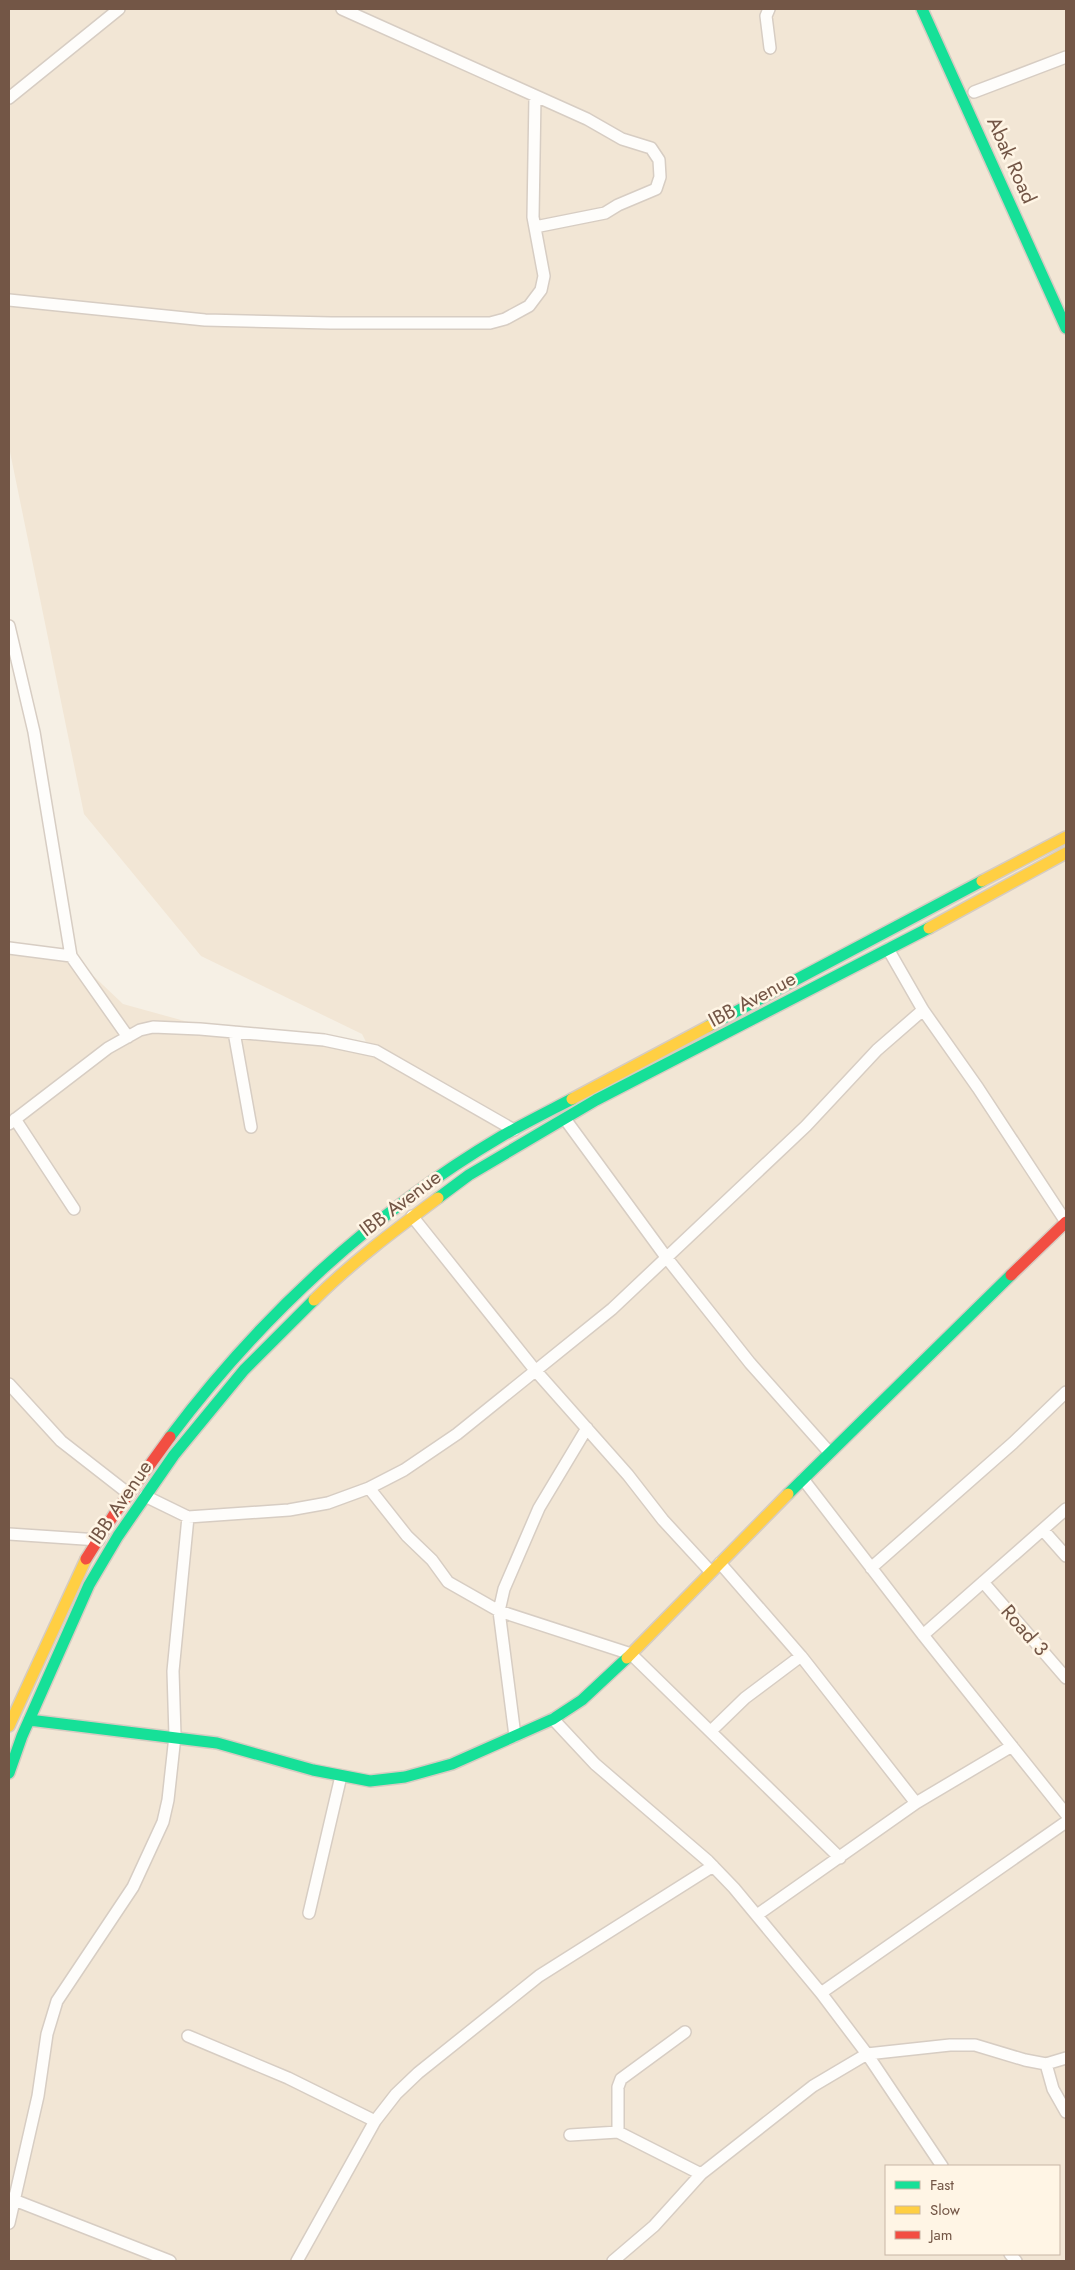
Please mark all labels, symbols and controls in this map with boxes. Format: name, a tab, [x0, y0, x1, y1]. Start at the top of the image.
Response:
street label: Abak Road	[980, 112, 1044, 208]
street label: IBB Avenue	[703, 964, 801, 1035]
street label: IBB Avenue	[353, 1163, 447, 1244]
street label: IBB Avenue	[82, 1455, 159, 1550]
street label: Road 3	[994, 1598, 1055, 1663]
legend	[885, 2165, 1060, 2255]
text: Fast	[930, 2174, 954, 2196]
text: Slow	[930, 2199, 961, 2221]
text: Jam	[928, 2224, 953, 2246]

